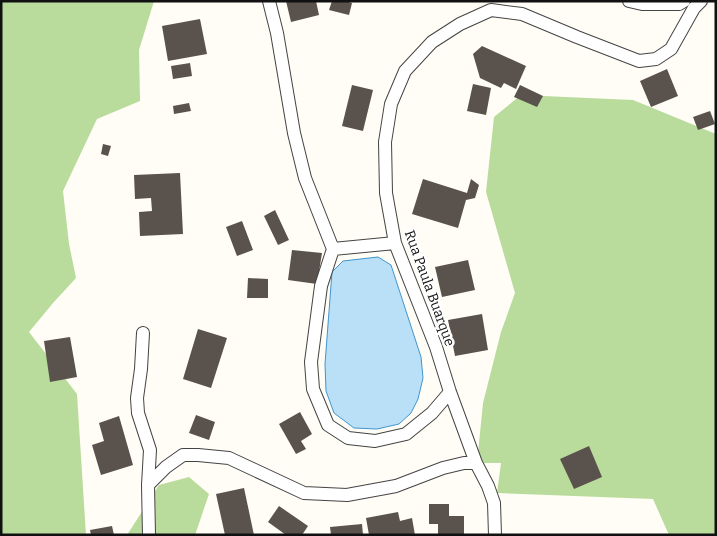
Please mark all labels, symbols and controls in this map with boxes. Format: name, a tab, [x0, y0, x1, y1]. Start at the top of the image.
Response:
street label: Rua Paula Buarque	[401, 228, 458, 348]

